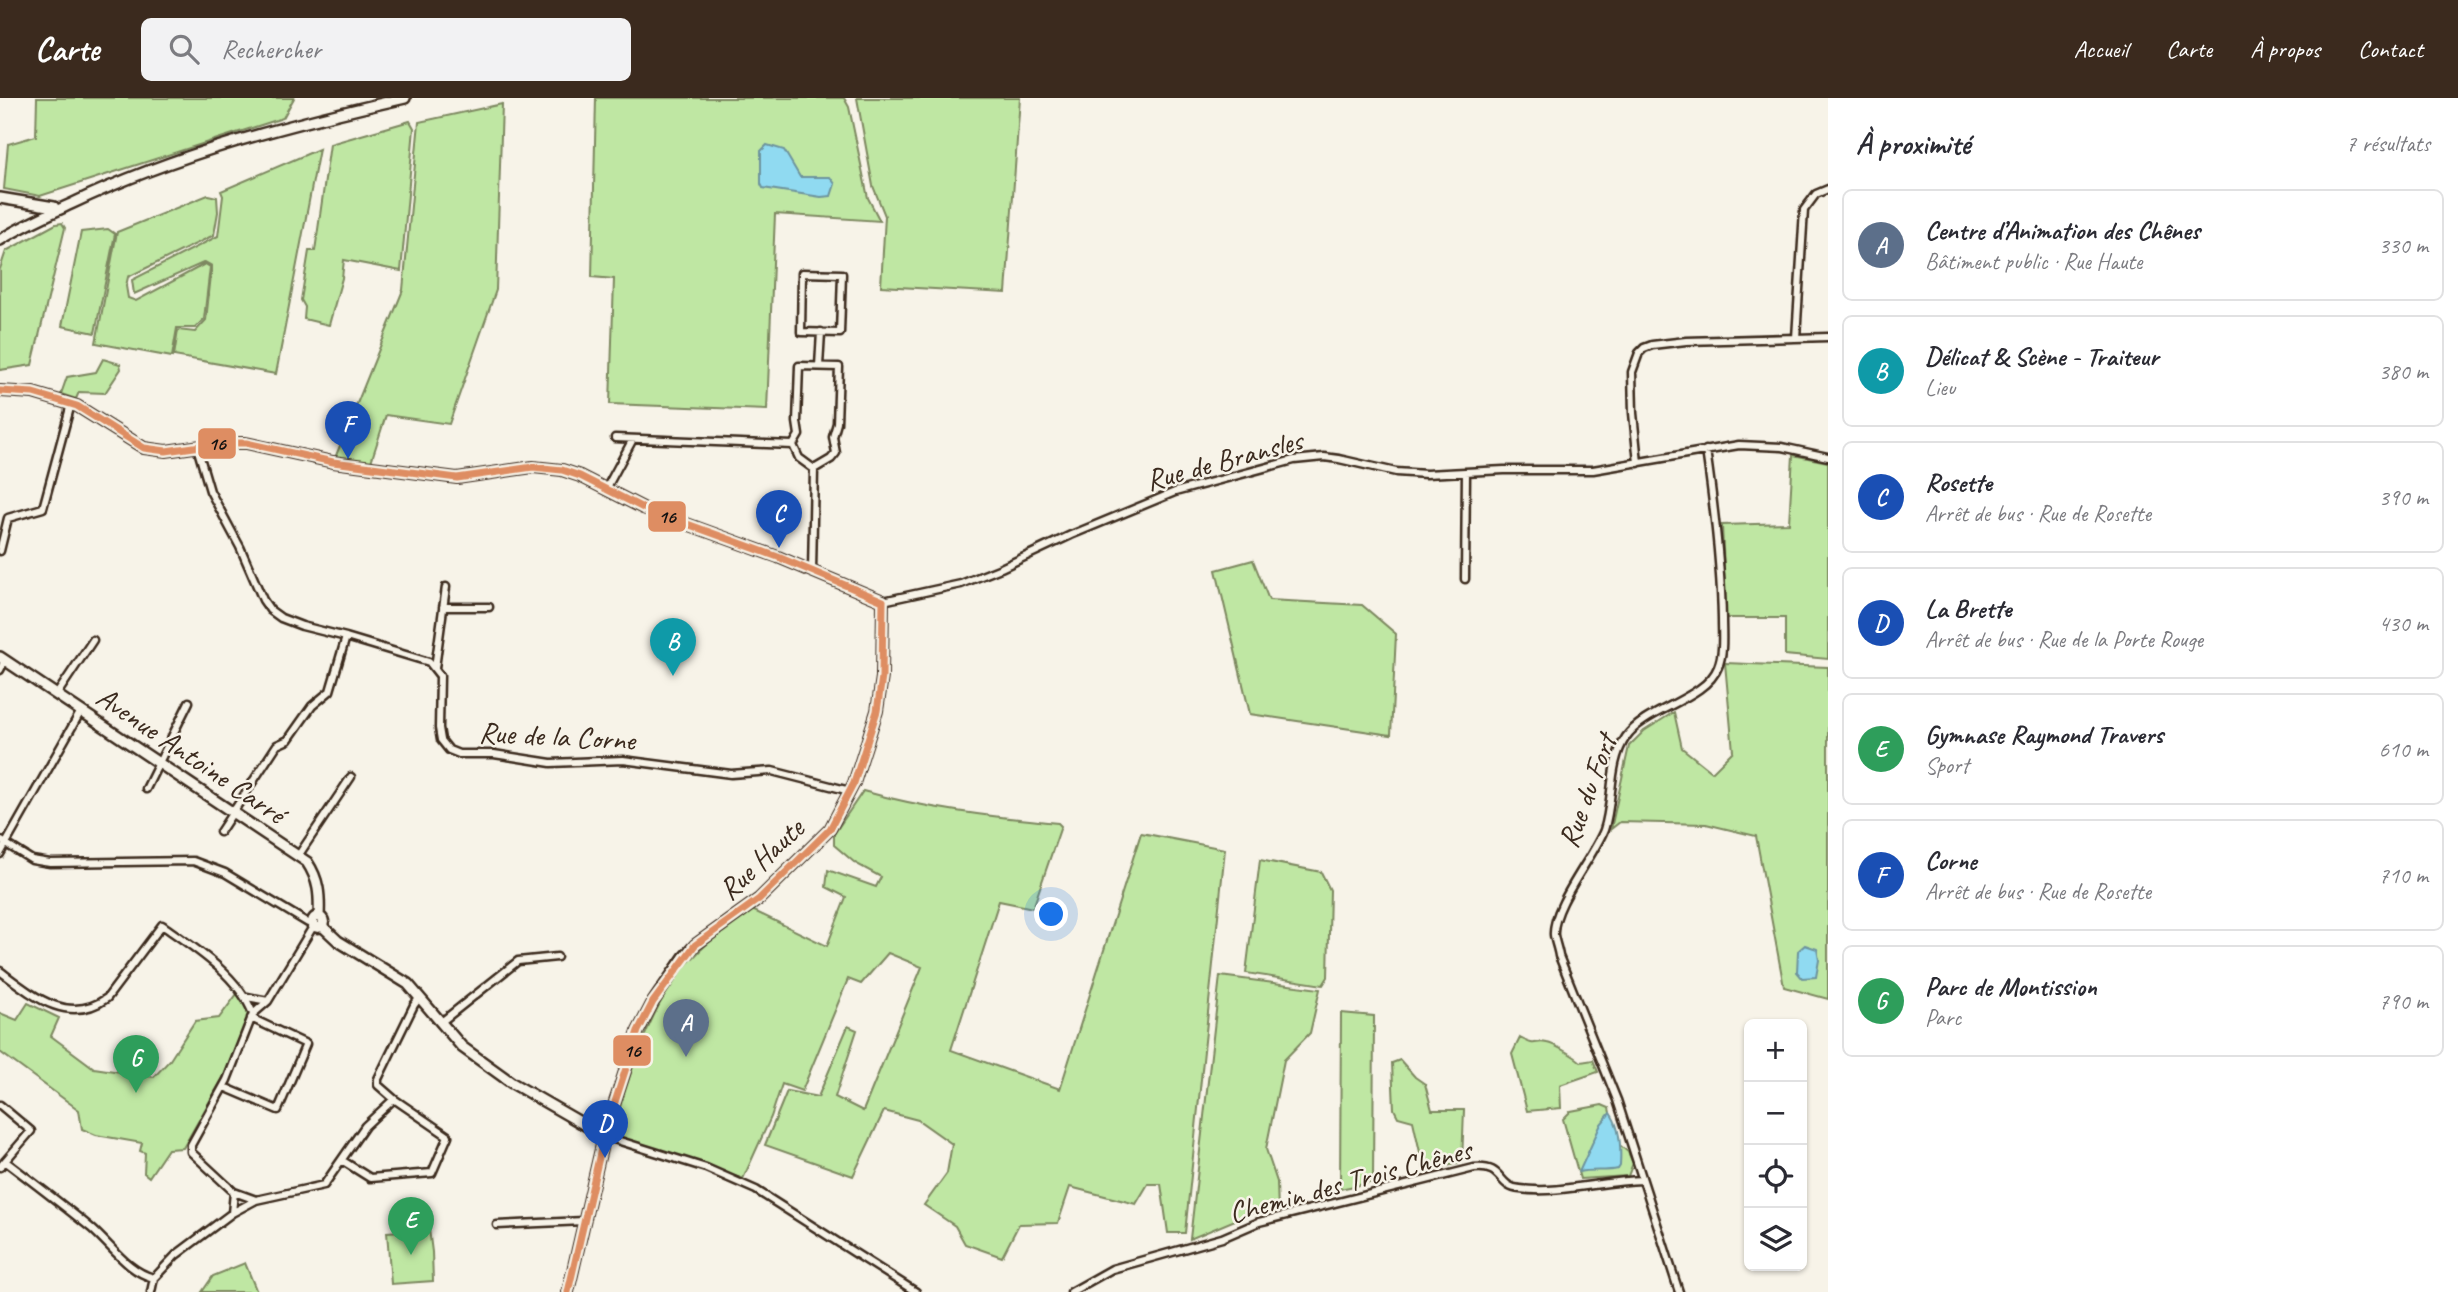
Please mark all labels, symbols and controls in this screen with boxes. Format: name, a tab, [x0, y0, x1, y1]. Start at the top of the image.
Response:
search box	[141, 18, 631, 81]
text: Carte	[35, 28, 99, 70]
icon: search	[165, 30, 203, 68]
text: Rechercher	[221, 33, 321, 66]
text: Accueil	[2074, 34, 2128, 64]
text: Carte	[2166, 34, 2212, 64]
text: À propos	[2250, 34, 2320, 64]
text: Contact	[2358, 34, 2423, 64]
text: À proximité	[1856, 125, 1970, 163]
text: 7 résultats	[2346, 129, 2430, 158]
text: Centre d’Animation des Chênes	[1925, 214, 2200, 247]
text: A	[1875, 231, 1887, 260]
text: 330 m	[2379, 231, 2428, 260]
text: Bâtiment public · Rue Haute	[1925, 247, 2142, 276]
text: Délicat & Scène - Traiteur	[1925, 340, 2158, 373]
text: B	[1875, 357, 1887, 386]
text: 380 m	[2379, 357, 2428, 386]
text: Lieu	[1925, 373, 1955, 402]
pin: F	[325, 401, 371, 459]
street label: Rue de Bransles	[1142, 420, 1309, 499]
line badge: 16	[197, 427, 237, 460]
text: 16	[208, 432, 228, 456]
text: Rosette	[1925, 466, 1992, 499]
text: C	[1876, 483, 1886, 512]
text: 390 m	[2379, 483, 2428, 512]
pin: C	[756, 490, 802, 548]
text: Arrêt de bus · Rue de Rosette	[1925, 499, 2151, 528]
line badge: 16	[647, 500, 687, 533]
text: 16	[658, 505, 678, 529]
text: La Brette	[1925, 592, 2011, 625]
text: D	[1874, 609, 1888, 638]
text: 430 m	[2379, 609, 2428, 638]
pin: B	[650, 618, 696, 676]
text: Arrêt de bus · Rue de la Porte Rouge	[1925, 625, 2203, 654]
street label: Avenue Antoine Carré	[89, 678, 296, 835]
street label: Rue de la Corne	[478, 713, 638, 759]
text: Gymnase Raymond Travers	[1925, 718, 2163, 751]
street label: Rue du Fort	[1549, 725, 1626, 853]
text: E	[1875, 735, 1887, 764]
text: 610 m	[2379, 735, 2428, 764]
text: Sport	[1925, 751, 1969, 780]
street label: Rue Haute	[710, 808, 813, 908]
text: Corne	[1925, 844, 1977, 877]
text: F	[1876, 861, 1886, 890]
text: 710 m	[2379, 861, 2428, 890]
text: Arrêt de bus · Rue de Rosette	[1925, 877, 2151, 906]
your location	[1034, 897, 1068, 931]
text: Parc de Montission	[1925, 970, 2097, 1003]
text: G	[1875, 987, 1887, 1016]
text: 790 m	[2379, 987, 2428, 1016]
pin: A	[663, 999, 709, 1057]
text: Parc	[1925, 1003, 1961, 1032]
map controls	[1744, 1019, 1807, 1271]
button: +	[1744, 1019, 1807, 1082]
line badge: 16	[612, 1034, 652, 1067]
pin: G	[113, 1035, 159, 1093]
text: 16	[623, 1039, 643, 1063]
button: −	[1744, 1082, 1807, 1145]
pin: D	[582, 1100, 628, 1158]
street label: Chemin des Trois Chênes	[1225, 1130, 1478, 1232]
button: locate	[1744, 1145, 1807, 1208]
pin: E	[388, 1197, 434, 1255]
button: layers	[1744, 1208, 1807, 1271]

